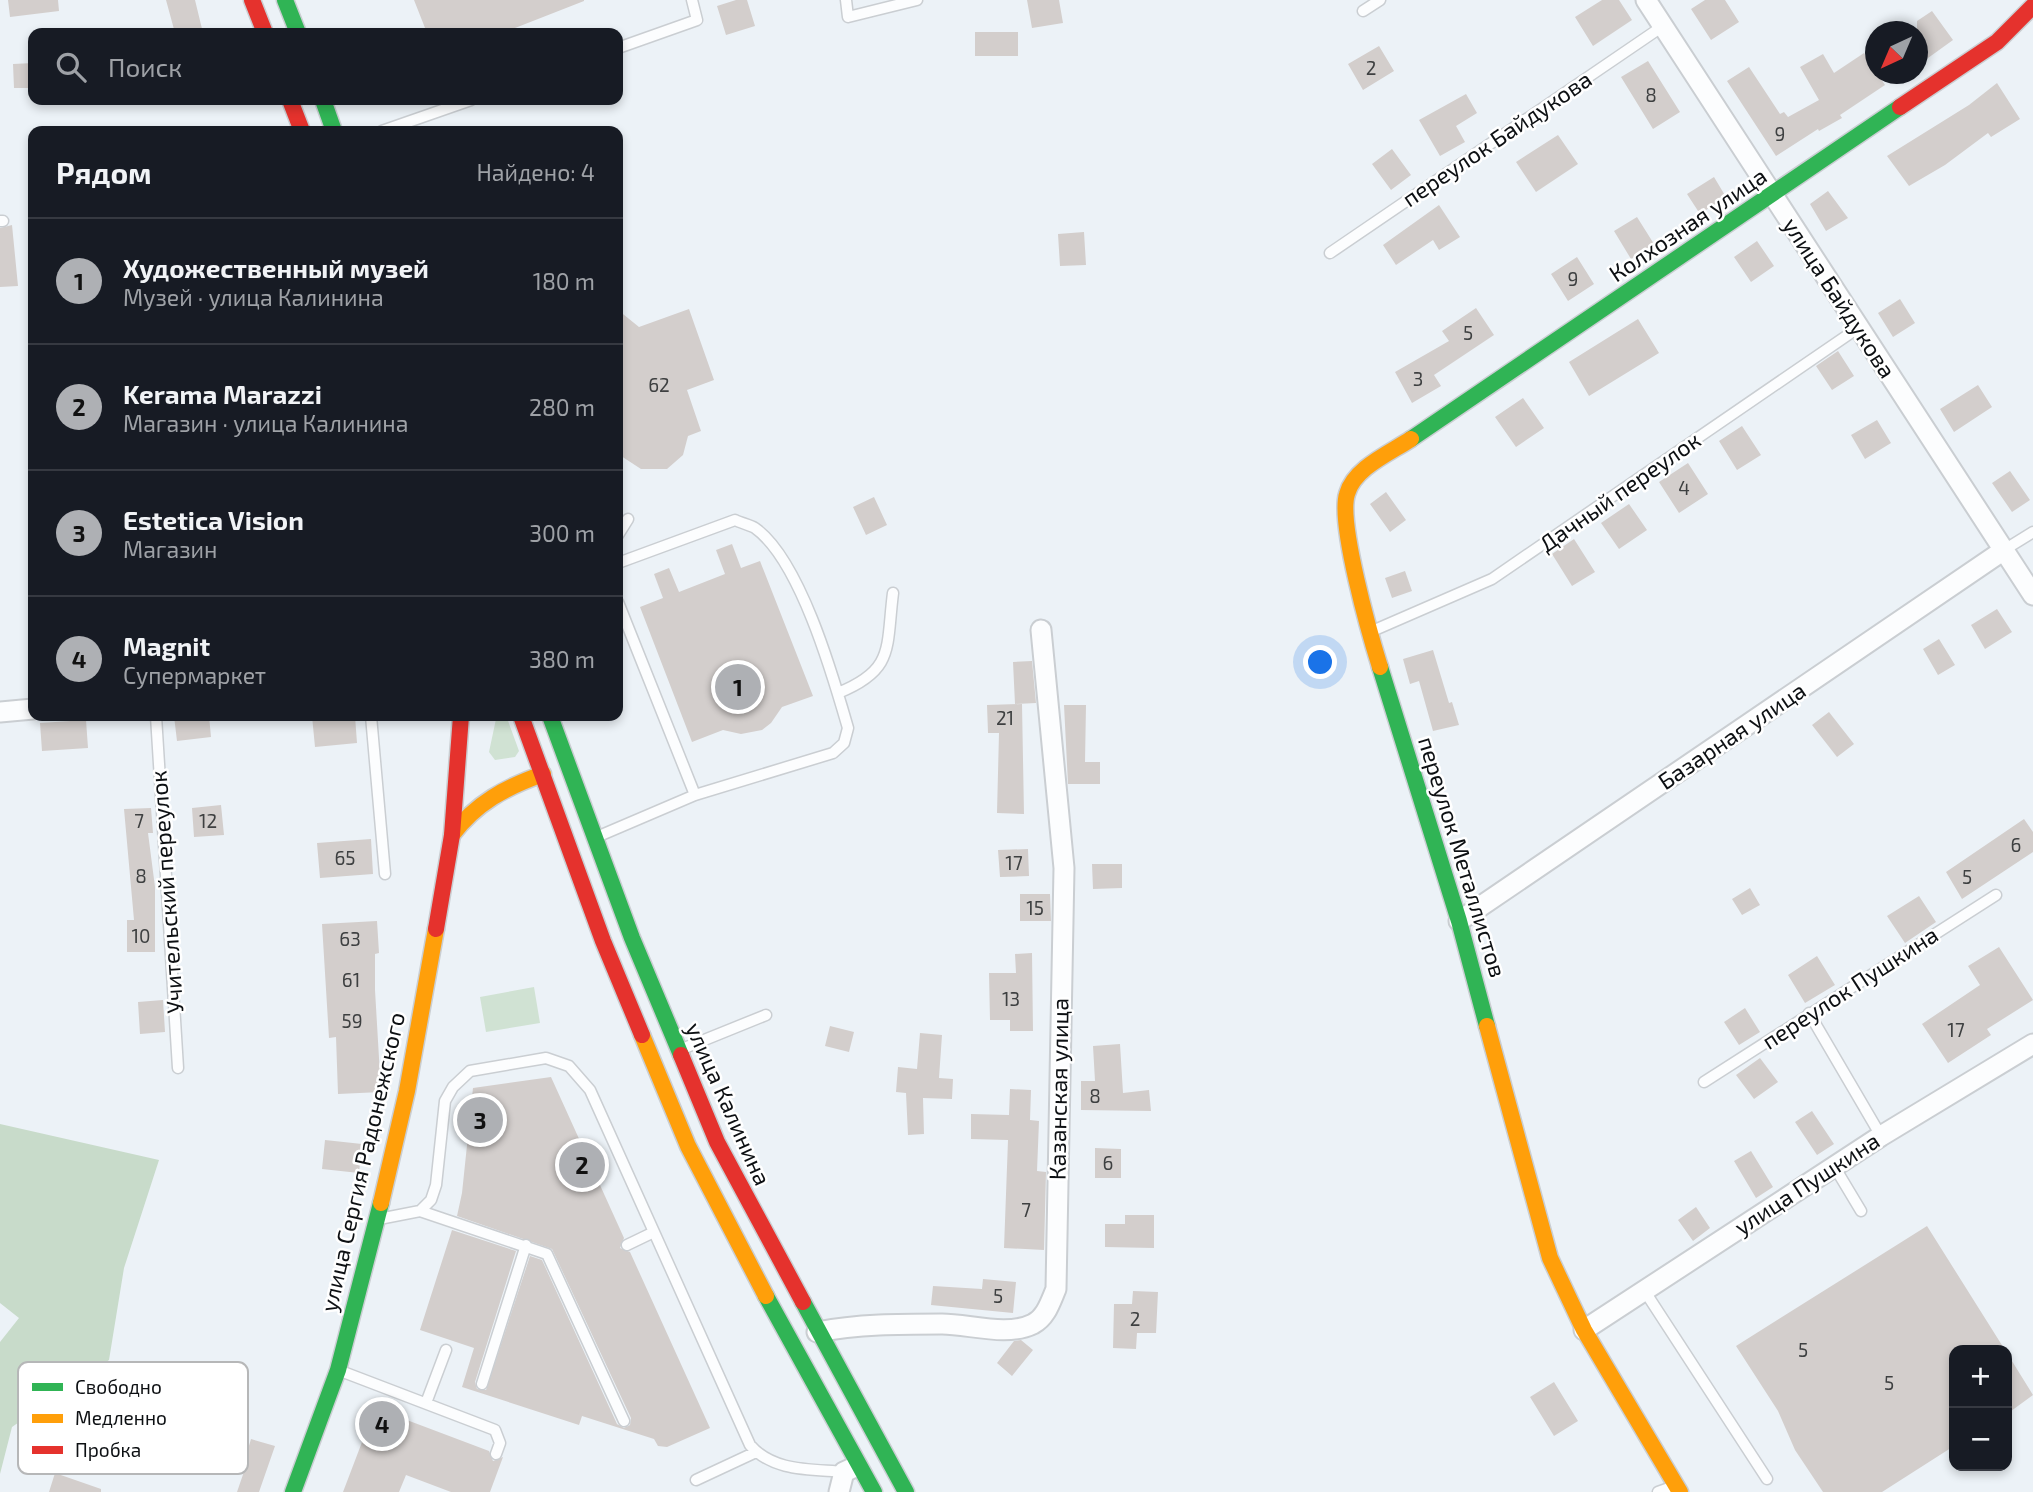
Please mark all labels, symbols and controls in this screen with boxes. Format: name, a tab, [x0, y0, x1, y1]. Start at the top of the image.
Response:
north arrow	[1865, 21, 1928, 84]
search box	[28, 28, 623, 105]
icon: search	[52, 48, 90, 86]
text: Поиск	[108, 51, 182, 82]
house number: 2	[1366, 56, 1376, 79]
street label: переулок Байдукова	[1396, 64, 1597, 213]
house number: 8	[1645, 83, 1657, 106]
house number: 9	[1775, 122, 1785, 145]
text: Рядом	[56, 154, 152, 190]
text: Найдено: 4	[476, 158, 595, 186]
street label: Колхозная улица	[1603, 161, 1772, 288]
street label: улица Байдукова	[1777, 212, 1902, 383]
text: Художественный музей	[123, 252, 429, 283]
text: 1	[74, 267, 84, 295]
text: 180 m	[533, 267, 595, 295]
house number: 9	[1568, 267, 1578, 290]
text: Музей · улица Калинина	[123, 283, 384, 311]
house number: 5	[1463, 321, 1473, 344]
house number: 3	[1413, 367, 1423, 390]
house number: 62	[648, 373, 670, 396]
text: Kerama Marazzi	[123, 378, 322, 409]
text: 2	[72, 393, 86, 421]
text: 280 m	[529, 393, 595, 421]
text: Магазин · улица Калинина	[123, 409, 408, 437]
street label: Дачный переулок	[1533, 425, 1706, 558]
house number: 4	[1678, 476, 1690, 499]
text: Estetica Vision	[123, 504, 304, 535]
text: 3	[72, 519, 86, 547]
text: 300 m	[529, 519, 595, 547]
text: Магазин	[123, 535, 217, 563]
text: Magnit	[123, 630, 210, 661]
text: 4	[72, 645, 86, 673]
text: 380 m	[529, 645, 595, 673]
your location	[1303, 645, 1337, 679]
text: Супермаркет	[123, 661, 266, 689]
pin: 1	[715, 661, 761, 713]
street label: Базарная улица	[1652, 675, 1811, 796]
house number: 21	[996, 706, 1014, 729]
street label: переулок Металлистов	[1412, 733, 1513, 981]
street label: Учительский переулок	[144, 769, 189, 1015]
house number: 7	[134, 809, 144, 832]
house number: 12	[199, 809, 217, 832]
house number: 6	[2011, 833, 2021, 856]
house number: 65	[334, 846, 356, 869]
house number: 17	[1005, 851, 1023, 874]
house number: 8	[135, 864, 147, 887]
house number: 5	[1962, 865, 1972, 888]
house number: 15	[1026, 896, 1044, 919]
street label: переулок Пушкина	[1756, 920, 1943, 1055]
house number: 10	[131, 924, 151, 947]
house number: 63	[339, 927, 361, 950]
house number: 61	[342, 968, 360, 991]
house number: 13	[1002, 987, 1020, 1010]
street label: Казанская улица	[1042, 998, 1075, 1180]
street label: улица Сергия Радонежского	[314, 1009, 411, 1315]
house number: 59	[341, 1009, 363, 1032]
street label: улица Калинина	[680, 1018, 777, 1190]
house number: 17	[1947, 1018, 1965, 1041]
house number: 8	[1089, 1084, 1101, 1107]
pin: 3	[457, 1094, 503, 1146]
street label: улица Пушкина	[1729, 1126, 1885, 1241]
pin: 2	[559, 1139, 605, 1191]
house number: 6	[1103, 1151, 1113, 1174]
house number: 7	[1021, 1198, 1031, 1221]
house number: 5	[993, 1284, 1003, 1307]
house number: 2	[1130, 1307, 1140, 1330]
house number: 5	[1798, 1338, 1808, 1361]
map controls	[1949, 1345, 2012, 1471]
button: +	[1949, 1345, 2012, 1408]
legend	[18, 1362, 248, 1474]
house number: 5	[1884, 1371, 1894, 1394]
text: Свободно	[75, 1375, 162, 1398]
pin: 4	[359, 1398, 405, 1450]
text: Медленно	[75, 1406, 167, 1429]
button: −	[1949, 1408, 2012, 1471]
text: Пробка	[75, 1438, 141, 1461]

